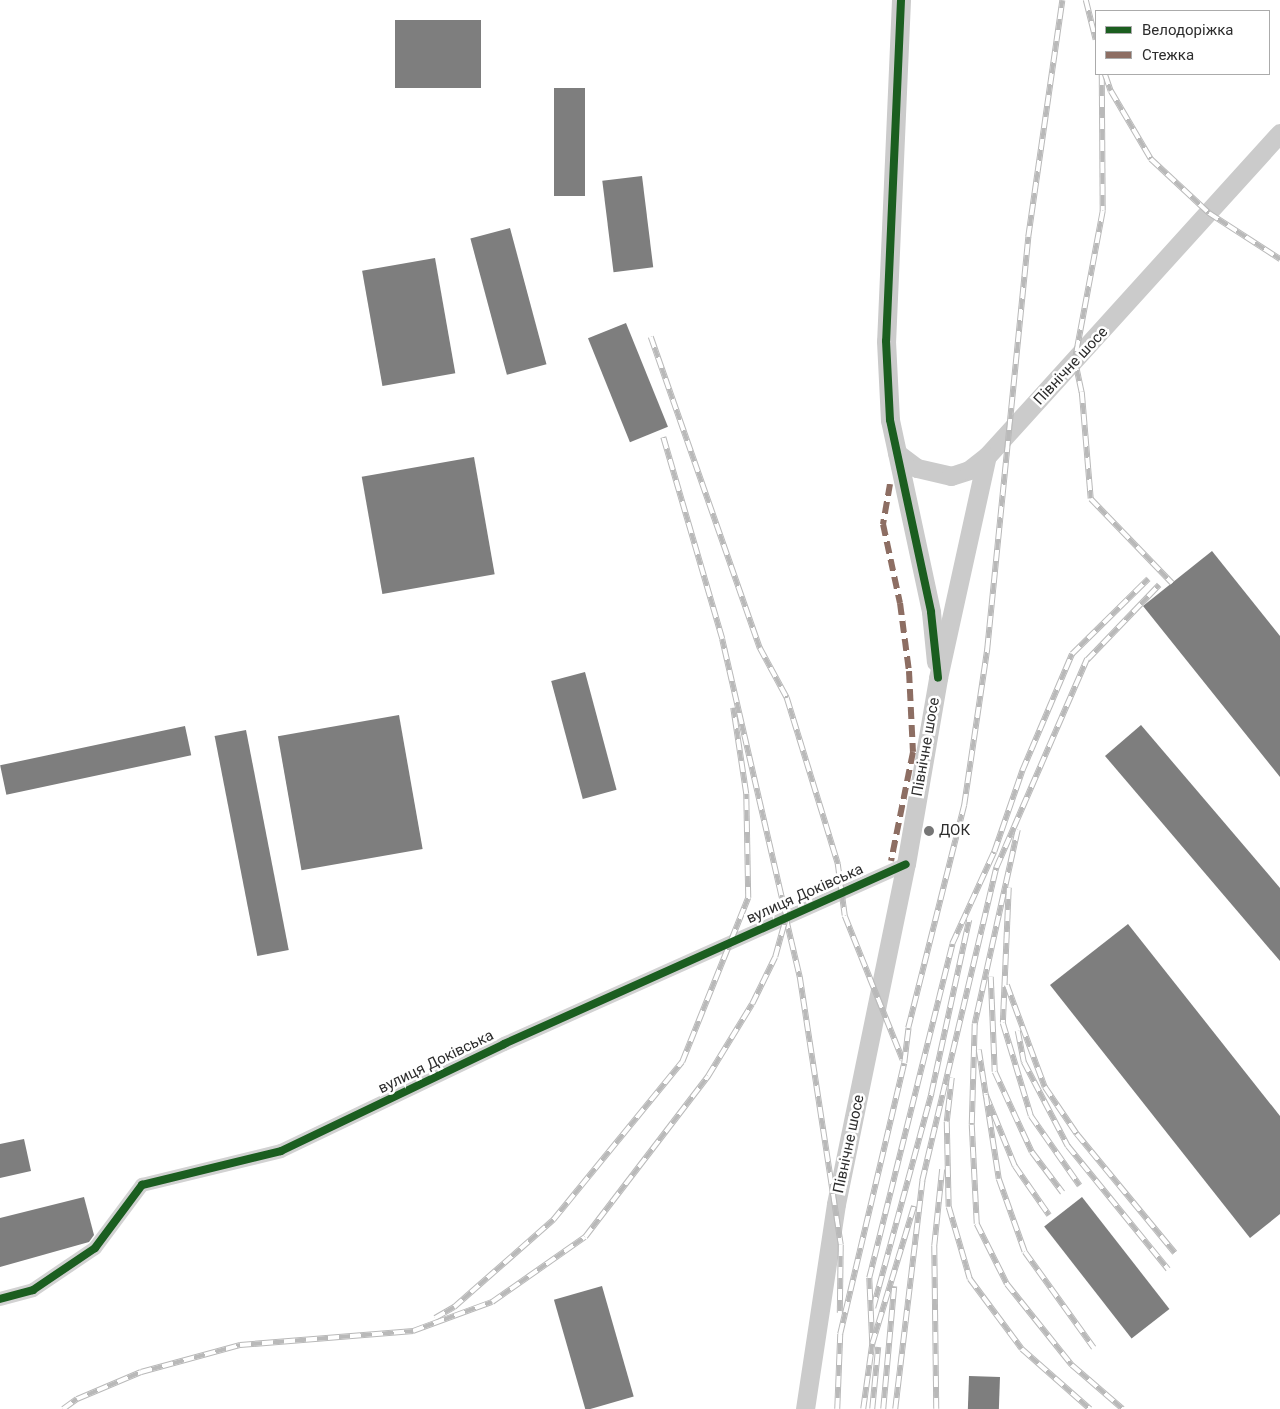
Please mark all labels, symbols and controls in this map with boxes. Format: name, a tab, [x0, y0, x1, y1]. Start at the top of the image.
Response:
legend	[1095, 10, 1270, 75]
text: Велодоріжка	[1142, 21, 1233, 39]
text: Стежка	[1142, 46, 1194, 64]
street label: Північне шосе	[1030, 323, 1112, 409]
street label: Північне шосе	[908, 696, 944, 798]
place label: ДОК	[939, 822, 970, 840]
marker: ДОК	[923, 825, 935, 837]
street label: вулиця Доківська	[744, 860, 866, 928]
street label: вулиця Доківська	[375, 1026, 497, 1098]
street label: Північне шосе	[830, 1093, 868, 1195]

